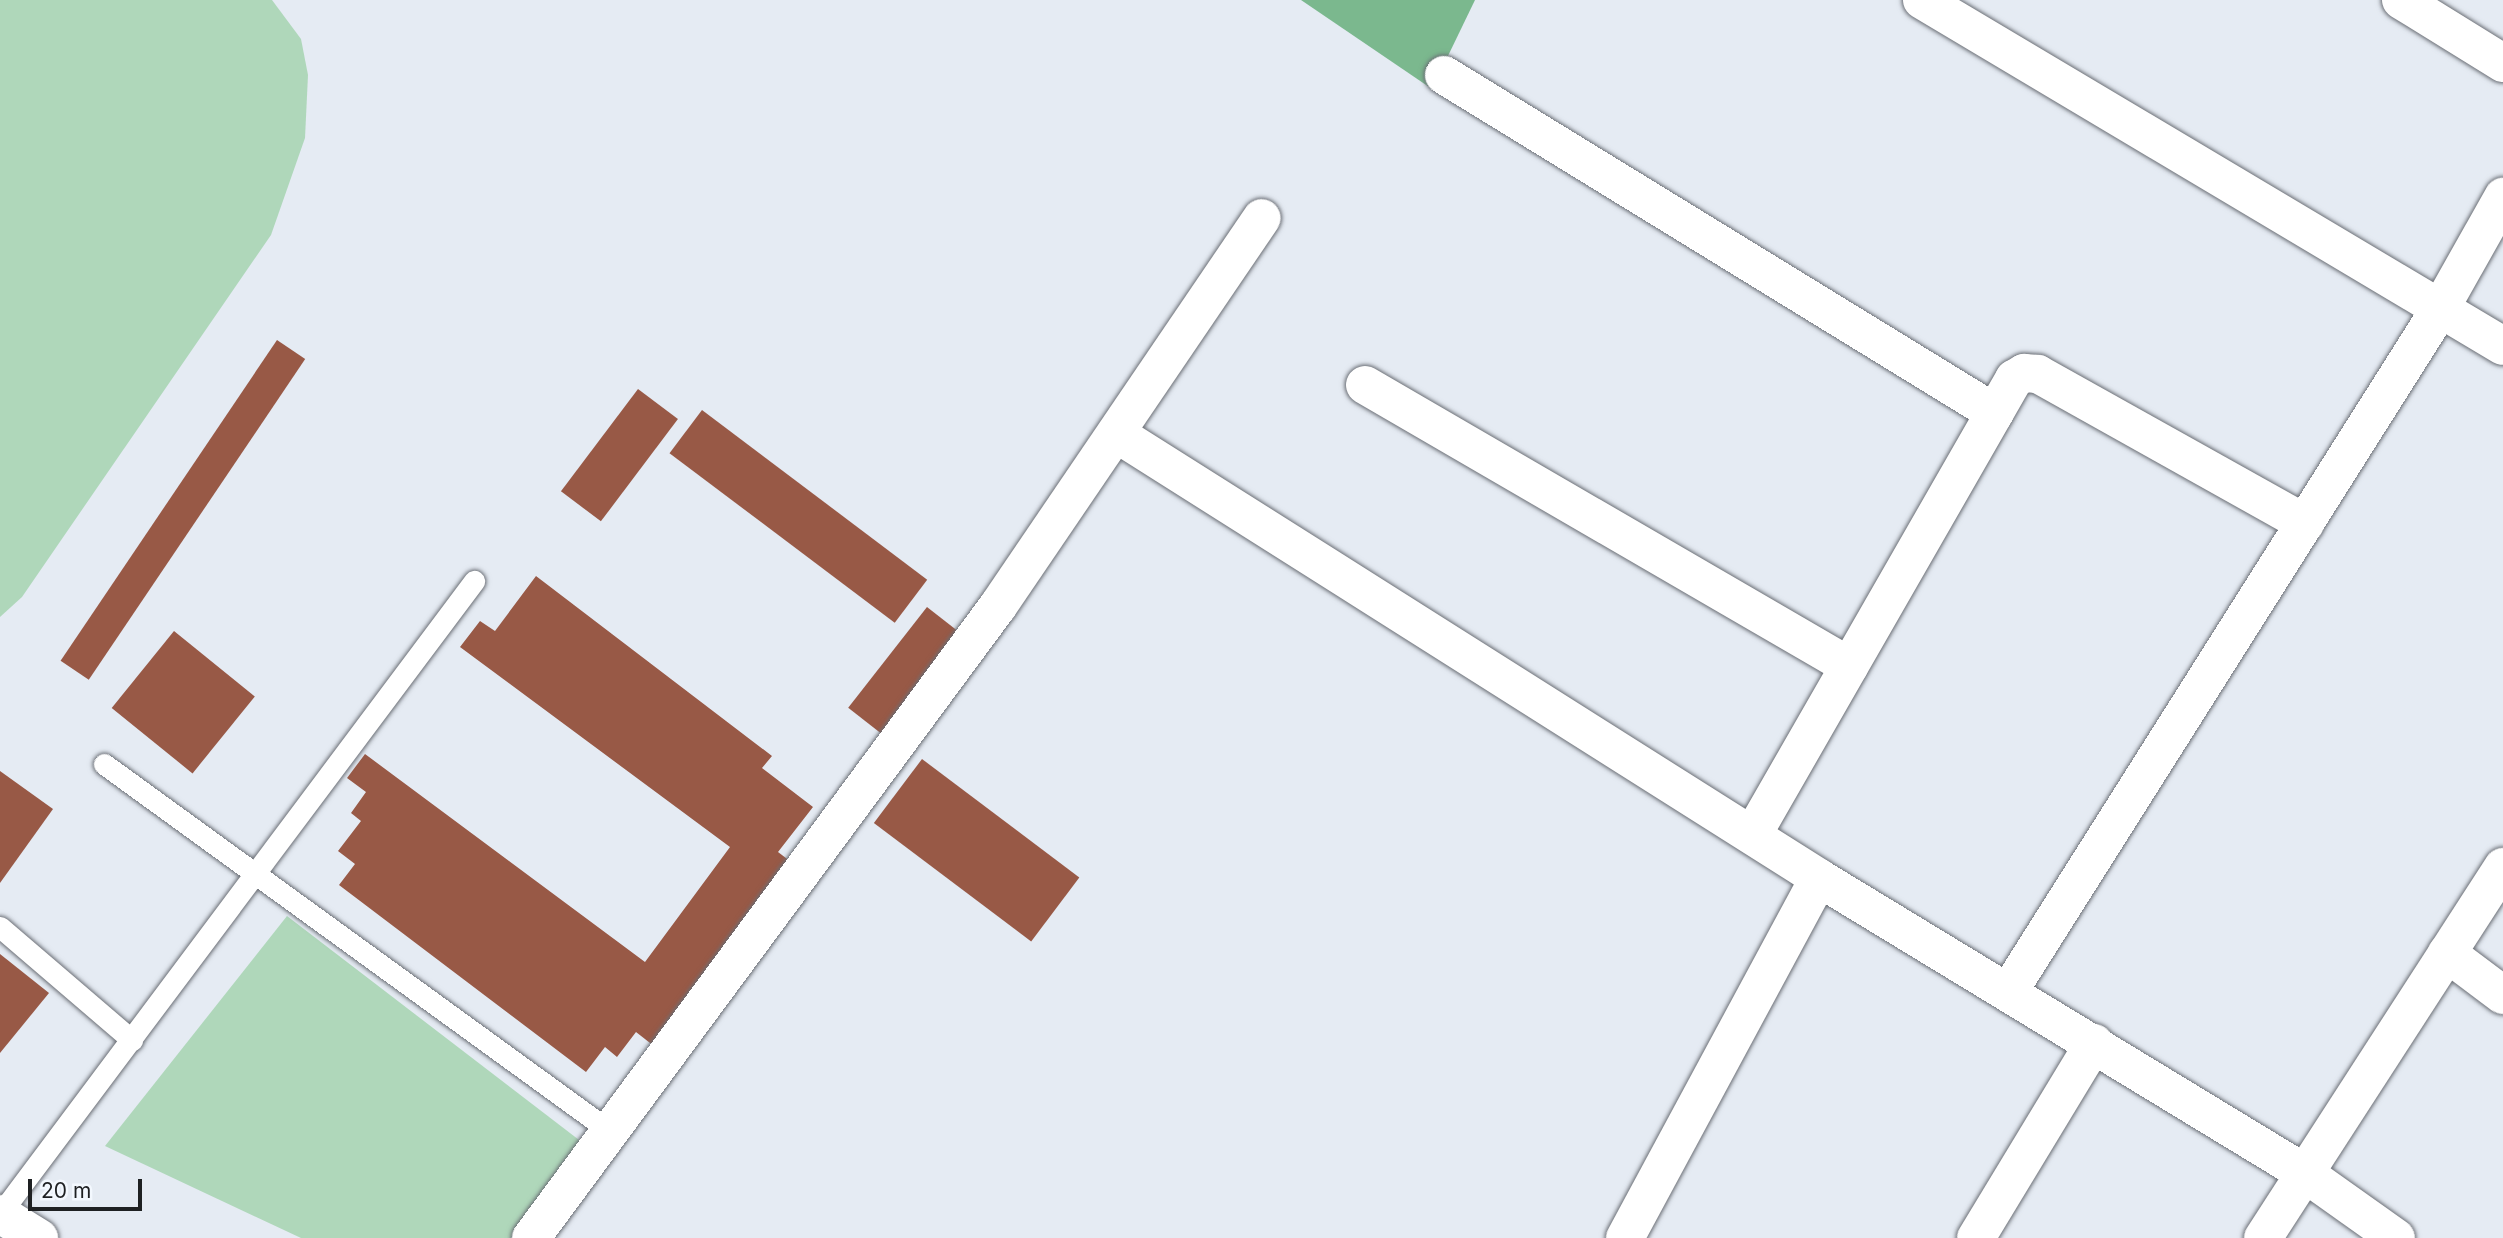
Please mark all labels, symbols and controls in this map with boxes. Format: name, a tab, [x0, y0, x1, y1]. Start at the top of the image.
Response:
scale bar	[32, 1164, 145, 1208]
text: 20 m	[41, 1178, 91, 1203]

